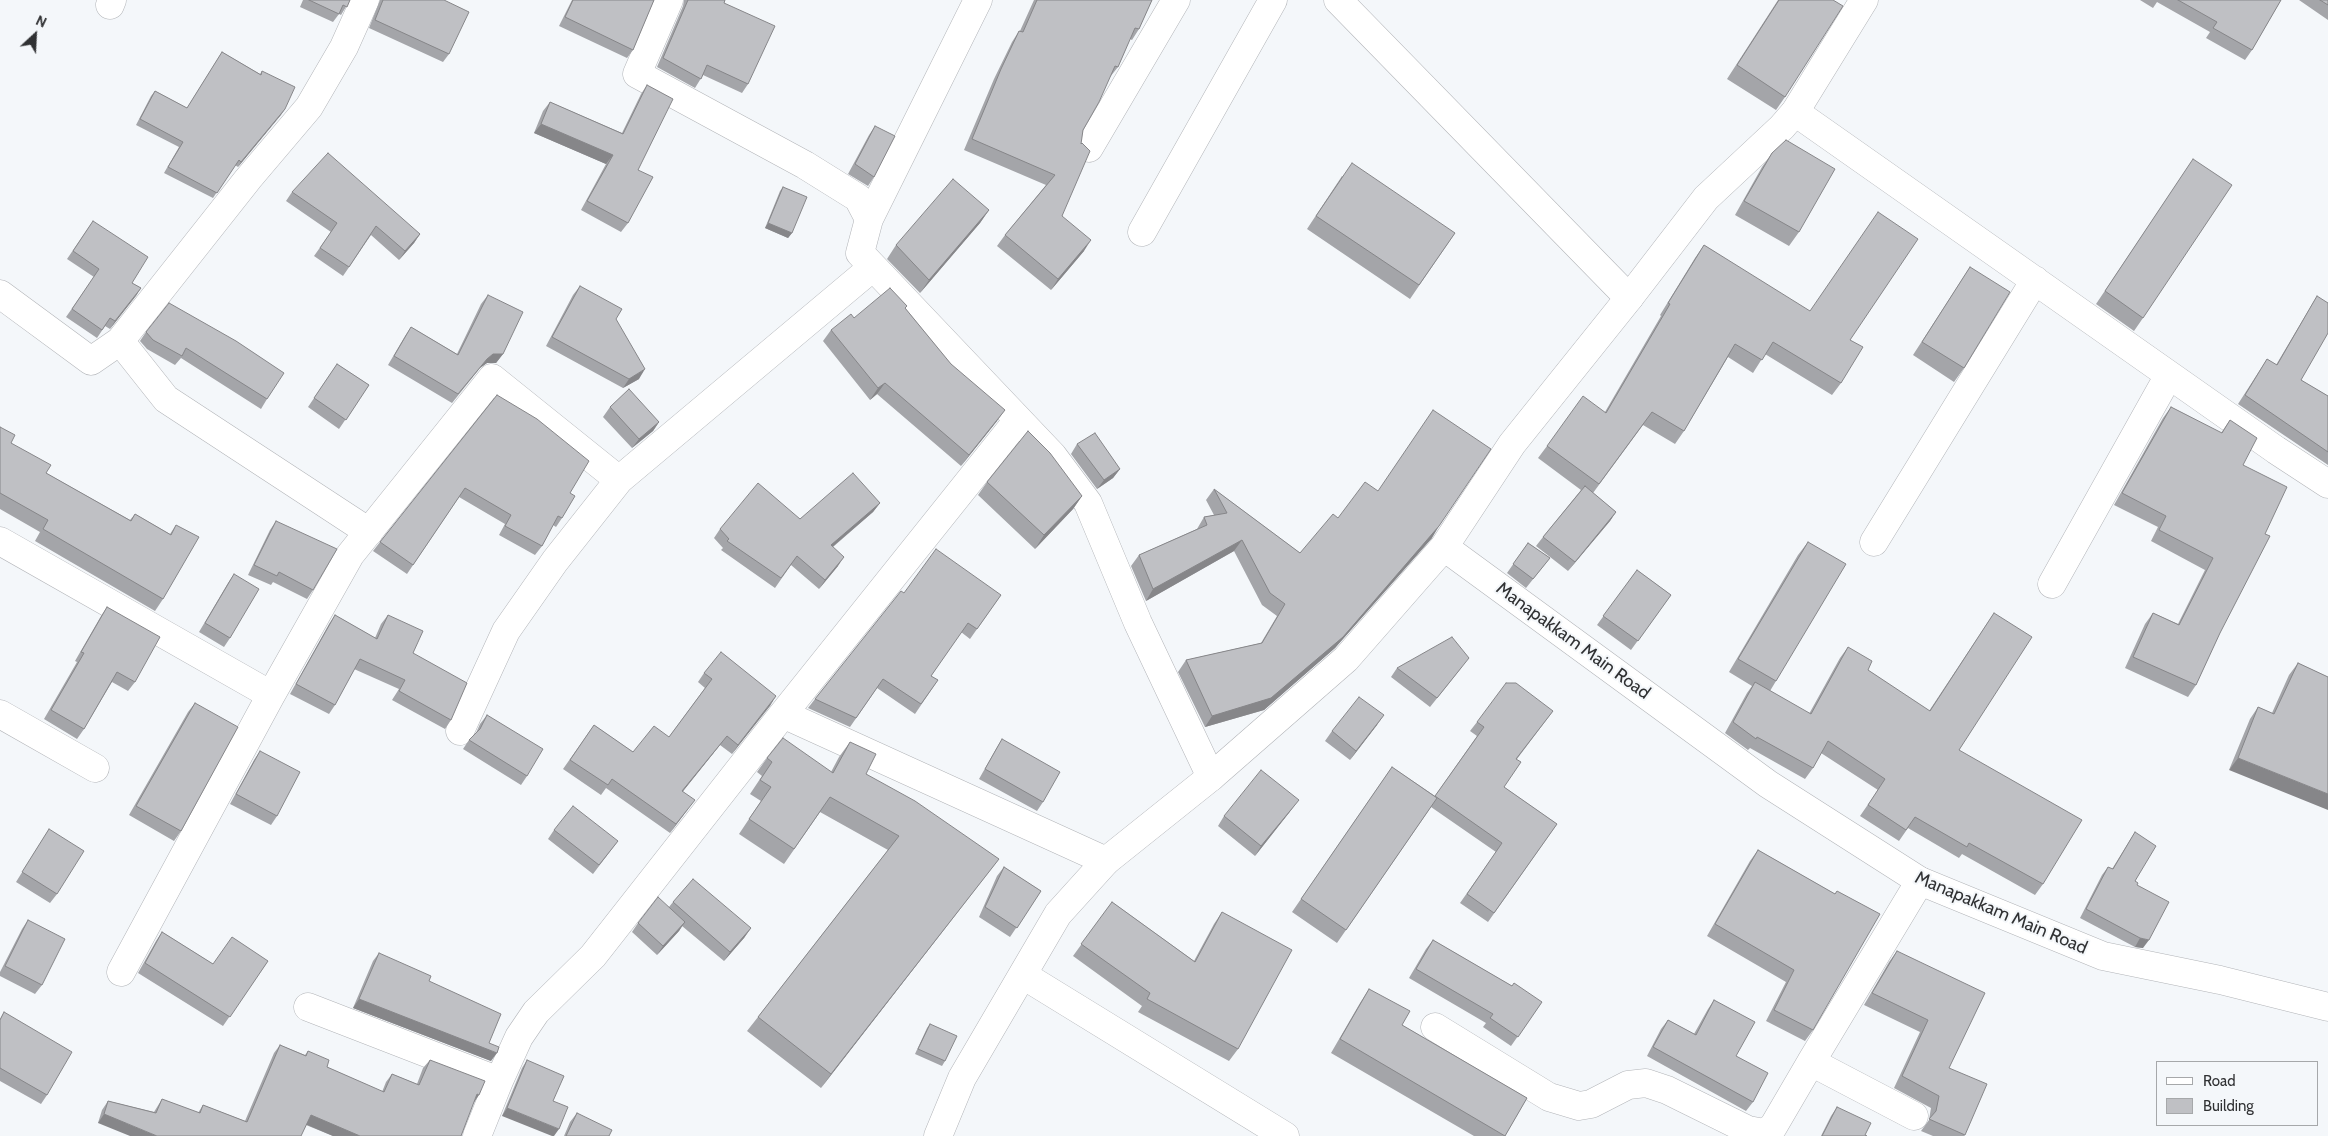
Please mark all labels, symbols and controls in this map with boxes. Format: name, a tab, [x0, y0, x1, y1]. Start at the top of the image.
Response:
north arrow	[10, 10, 60, 60]
text: N	[33, 11, 50, 32]
street label: Manapakkam Main Road	[1492, 578, 1654, 704]
street label: Manapakkam Main Road	[1912, 867, 2090, 959]
legend	[2156, 1061, 2318, 1126]
text: Road	[2203, 1072, 2236, 1090]
text: Building	[2203, 1097, 2254, 1115]

